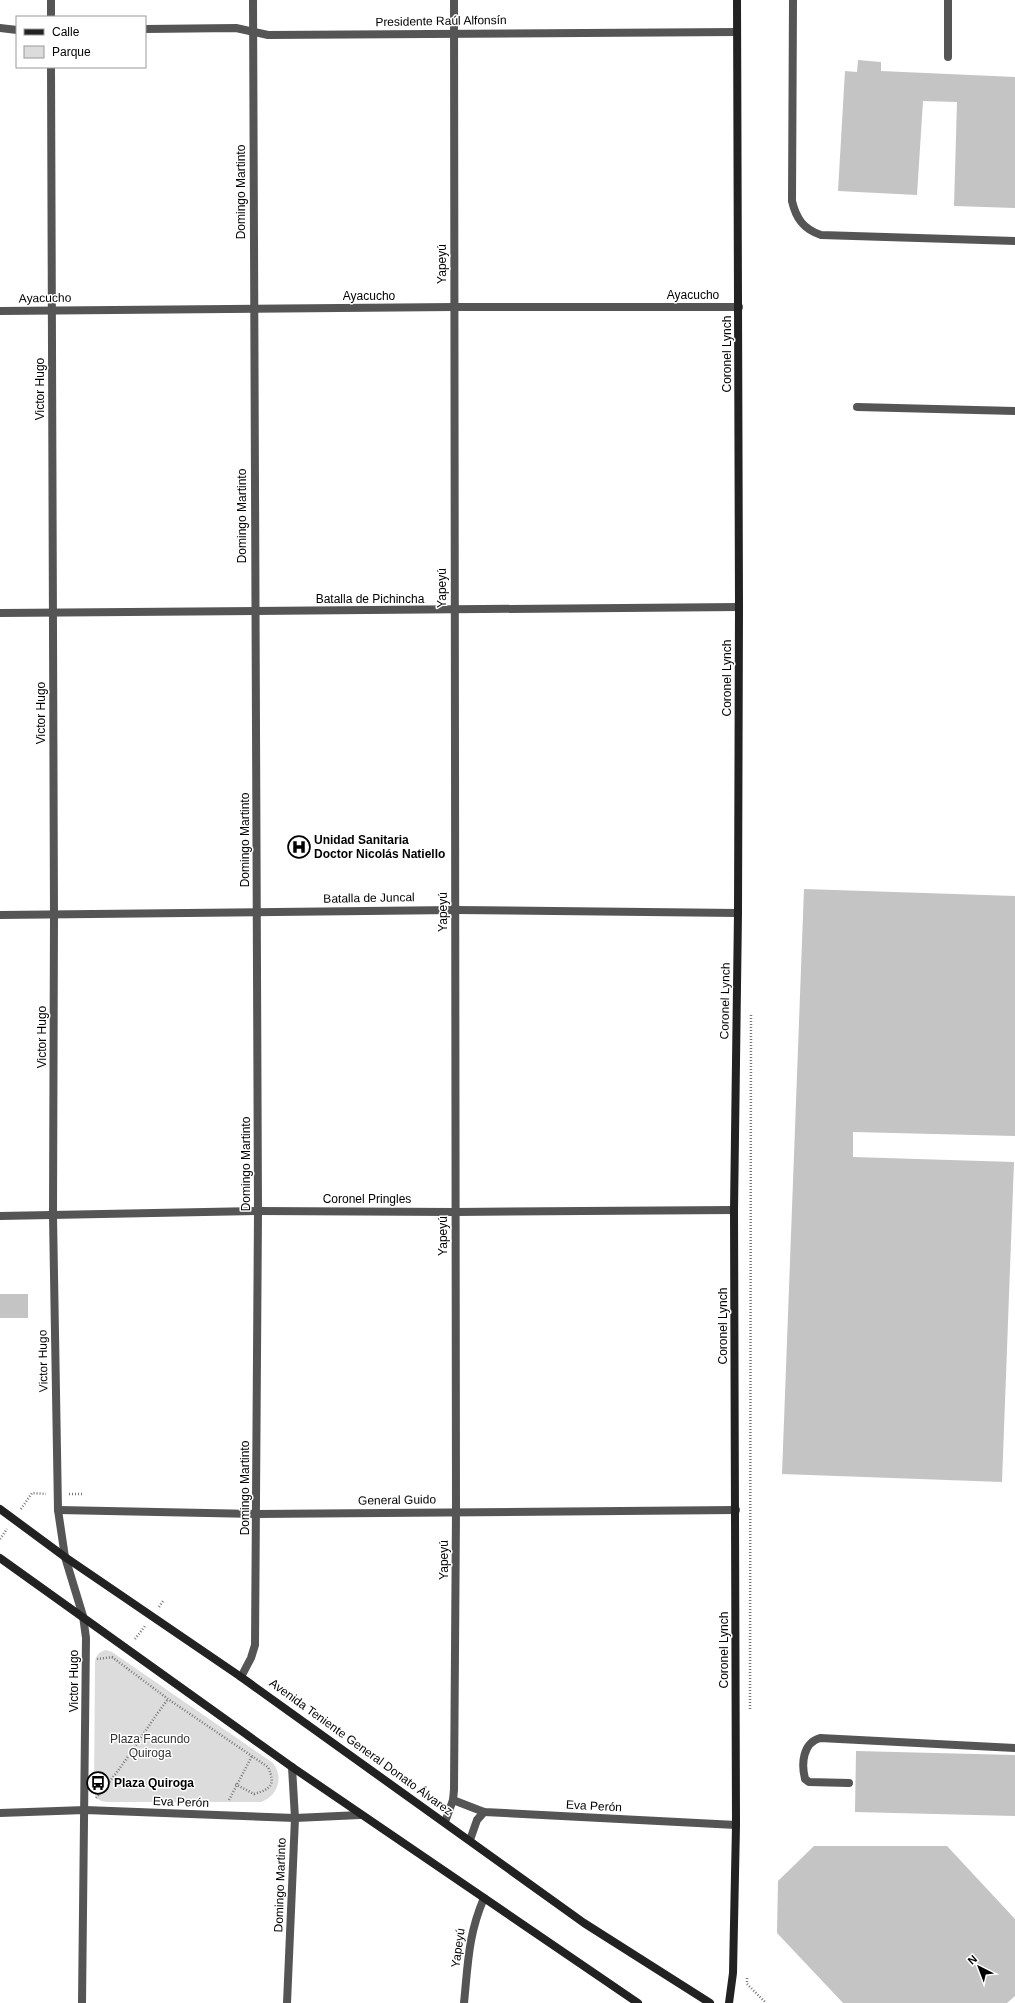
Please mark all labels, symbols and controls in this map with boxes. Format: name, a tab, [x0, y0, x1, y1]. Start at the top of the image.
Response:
street label: Presidente Raúl Alfonsín	[375, 13, 507, 29]
legend	[16, 16, 146, 68]
text: Calle	[52, 25, 80, 39]
text: Parque	[52, 45, 91, 59]
street label: Domingo Martinto	[234, 144, 248, 239]
street label: Yapeyú	[435, 244, 449, 284]
street label: Ayacucho	[667, 288, 720, 302]
street label: Ayacucho	[343, 289, 396, 303]
street label: Ayacucho	[19, 291, 72, 305]
street label: Coronel Lynch	[720, 316, 734, 392]
street label: Victor Hugo	[33, 357, 47, 420]
street label: Domingo Martinto	[235, 468, 249, 563]
street label: Yapeyú	[435, 568, 449, 608]
street label: Batalla de Pichincha	[316, 592, 425, 606]
street label: Coronel Lynch	[720, 640, 734, 716]
street label: Victor Hugo	[34, 681, 48, 744]
street label: Domingo Martinto	[238, 792, 252, 887]
place label: Unidad Sanitaria Doctor Nicolás Natiello	[314, 833, 445, 861]
hospital icon: Unidad Sanitaria Doctor Nicolás Natiello	[286, 834, 312, 860]
street label: Batalla de Juncal	[323, 890, 415, 906]
street label: Yapeyú	[436, 892, 450, 932]
street label: Coronel Lynch	[717, 962, 733, 1040]
street label: Victor Hugo	[35, 1005, 49, 1068]
street label: Domingo Martinto	[239, 1116, 253, 1211]
street label: Coronel Pringles	[323, 1192, 411, 1206]
street label: Yapeyú	[436, 1216, 450, 1256]
street label: Coronel Lynch	[716, 1288, 730, 1364]
street label: Victor Hugo	[35, 1329, 51, 1392]
street label: Domingo Martinto	[238, 1440, 252, 1535]
street label: General Guido	[358, 1492, 436, 1508]
street label: Yapeyú	[437, 1540, 451, 1580]
street label: Coronel Lynch	[717, 1612, 731, 1688]
street label: Victor Hugo	[67, 1649, 81, 1712]
street label: Avenida Teniente General Donato Álvarez	[267, 1675, 456, 1818]
park label: Plaza Facundo Quiroga	[110, 1732, 190, 1760]
bus stop icon: Plaza Quiroga	[85, 1770, 111, 1796]
place label: Plaza Quiroga	[114, 1776, 194, 1790]
street label: Eva Perón	[153, 1794, 209, 1810]
street label: Eva Perón	[566, 1798, 622, 1814]
street label: Domingo Martinto	[271, 1837, 289, 1933]
street label: Yapeyú	[448, 1927, 468, 1969]
north arrow	[959, 1947, 999, 1987]
text: N	[965, 1952, 979, 1967]

